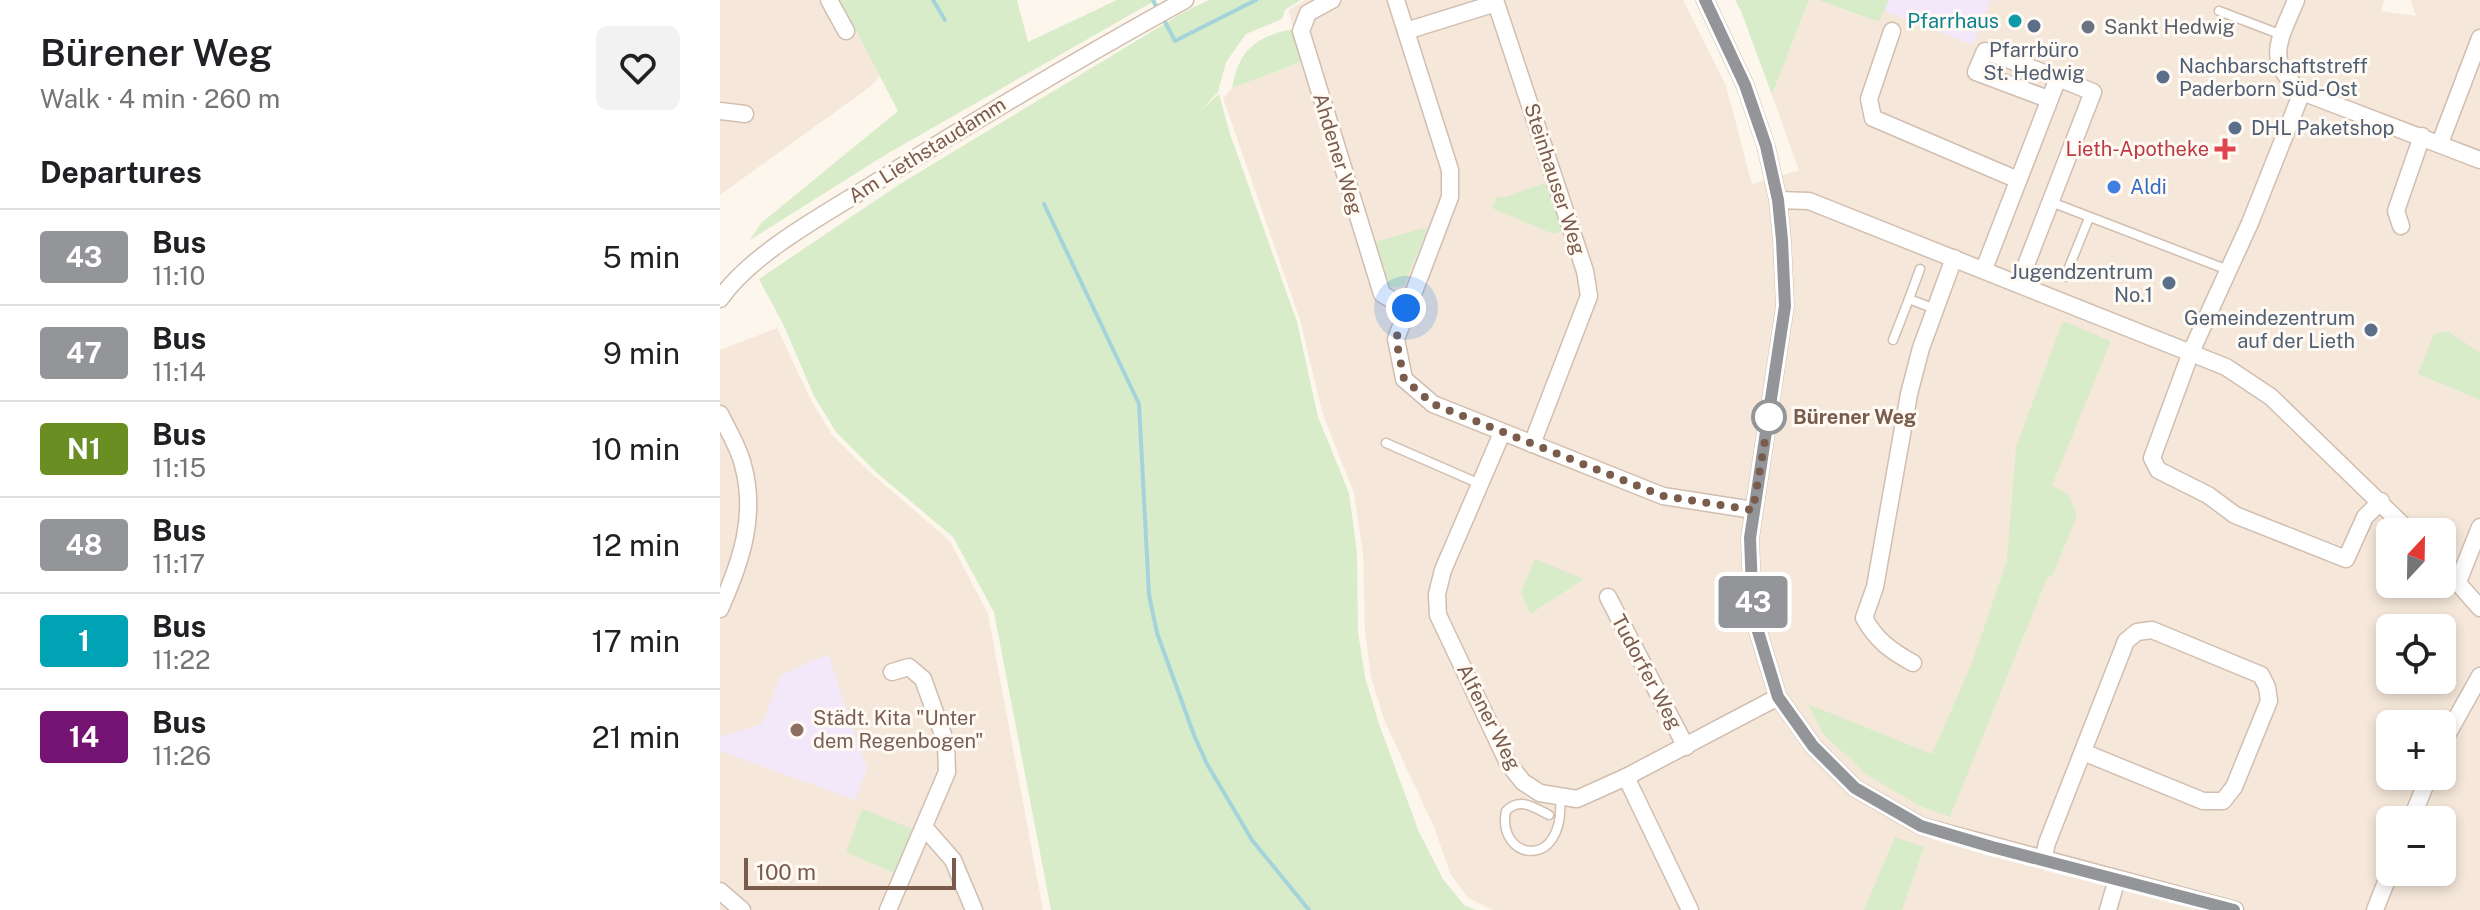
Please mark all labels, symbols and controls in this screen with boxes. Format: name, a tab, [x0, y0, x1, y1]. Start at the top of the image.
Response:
place label: Pfarrhaus	[1907, 9, 1999, 33]
marker: Pfarrhaus	[2006, 12, 2024, 30]
place label: Sankt Hedwig	[2104, 15, 2235, 39]
marker: Pfarrbüro St. Hedwig	[2025, 17, 2043, 35]
marker: Sankt Hedwig	[2079, 18, 2097, 36]
button: heart	[596, 26, 680, 110]
text: Bürener Weg	[40, 30, 273, 75]
place label: Pfarrbüro St. Hedwig	[1983, 38, 2085, 85]
place label: Nachbarschaftstreff Paderborn Süd-Ost	[2179, 54, 2368, 101]
marker: Nachbarschaftstreff Paderborn Süd-Ost	[2154, 68, 2172, 86]
text: Walk · 4 min · 260 m	[40, 83, 280, 114]
street label: Ahdener Weg	[1308, 90, 1368, 218]
street label: Am Liethstaudamm	[844, 92, 1010, 208]
street label: Steinhauser Weg	[1519, 100, 1591, 258]
place label: DHL Paketshop	[2251, 116, 2394, 140]
marker: DHL Paketshop	[2226, 119, 2244, 137]
place label: Lieth-Apotheke	[2066, 137, 2209, 161]
marker: Lieth-Apotheke	[2216, 140, 2234, 158]
text: Departures	[40, 154, 202, 190]
place label: Aldi	[2130, 175, 2167, 199]
marker: Aldi	[2105, 178, 2123, 196]
text: Bus	[152, 224, 206, 260]
text: 5 min	[603, 239, 680, 275]
text: 43	[66, 240, 103, 273]
text: 11:10	[152, 260, 206, 291]
place label: Jugendzentrum No.1	[2010, 260, 2153, 307]
marker: Jugendzentrum No.1	[2160, 274, 2178, 292]
your location	[1386, 288, 1426, 328]
place label: Gemeindezentrum auf der Lieth	[2184, 306, 2355, 353]
text: Bus	[152, 320, 206, 356]
marker: Gemeindezentrum auf der Lieth	[2362, 321, 2380, 339]
text: 9 min	[603, 335, 680, 371]
text: 47	[66, 336, 102, 369]
text: 11:14	[152, 356, 206, 387]
marker: Bürener Weg	[1752, 400, 1786, 434]
place label: Bürener Weg	[1793, 405, 1917, 429]
text: Bus	[152, 416, 206, 452]
text: 10 min	[591, 431, 680, 467]
text: N1	[67, 432, 101, 465]
text: 11:15	[152, 452, 206, 483]
text: Bus	[152, 512, 206, 548]
north arrow	[2376, 518, 2456, 598]
map controls	[2376, 518, 2456, 886]
text: 12 min	[592, 527, 680, 563]
text: 48	[65, 528, 103, 561]
text: 11:17	[152, 548, 205, 579]
line badge: 43	[1717, 576, 1789, 628]
text: 43	[1735, 585, 1772, 618]
text: Bus	[152, 608, 206, 644]
street label: Tudorfer Weg	[1607, 610, 1687, 734]
button: locate	[2376, 614, 2456, 694]
text: 17 min	[592, 623, 680, 659]
text: 1	[78, 624, 90, 657]
text: 11:22	[152, 644, 211, 675]
street label: Alfener Weg	[1452, 660, 1526, 774]
text: Bus	[152, 704, 206, 740]
place label: Städt. Kita "Unter dem Regenbogen"	[813, 706, 983, 753]
button: +	[2376, 710, 2456, 790]
text: 21 min	[592, 719, 680, 755]
text: 14	[69, 720, 99, 753]
marker: Städt. Kita "Unter dem Regenbogen"	[788, 721, 806, 739]
text: 11:26	[152, 740, 211, 771]
button: −	[2376, 806, 2456, 886]
scale bar	[744, 854, 956, 890]
text: 100 m	[756, 859, 816, 885]

